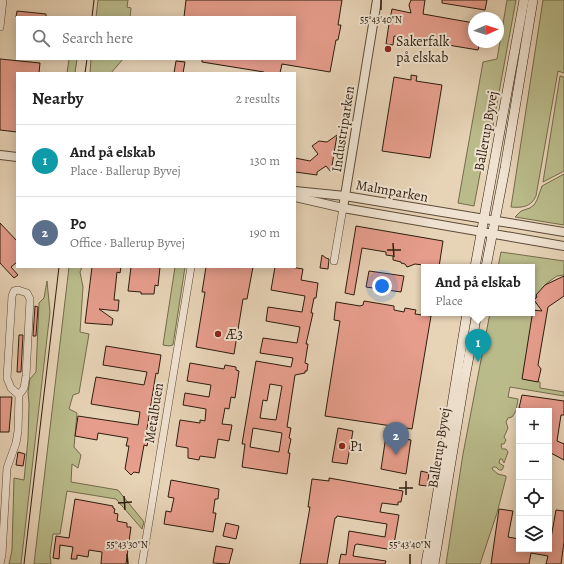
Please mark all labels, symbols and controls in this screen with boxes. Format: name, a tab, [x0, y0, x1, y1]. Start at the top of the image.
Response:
north arrow	[468, 12, 504, 48]
text: 55°43'40"N	[360, 13, 402, 26]
search box	[16, 16, 296, 60]
icon: search	[30, 27, 52, 49]
text: Search here	[62, 28, 133, 48]
place label: Sakerfalk på elskab	[396, 32, 449, 67]
marker: Sakerfalk på elskab	[383, 44, 393, 54]
street label: Industriparken	[327, 84, 359, 174]
text: Nearby	[32, 87, 83, 110]
street label: Ballerup Byvej	[470, 89, 502, 173]
text: 2 results	[236, 90, 280, 107]
text: And på elskab	[70, 142, 155, 162]
text: 1	[43, 152, 47, 169]
text: 130 m	[250, 152, 280, 169]
text: Place · Ballerup Byvej	[70, 162, 181, 179]
street label: Malmparken	[354, 175, 430, 207]
text: P0	[70, 214, 86, 234]
text: 2	[42, 224, 48, 241]
text: 190 m	[249, 224, 280, 241]
text: Office · Ballerup Byvej	[70, 234, 185, 251]
popup	[421, 264, 535, 316]
text: And på elskab	[435, 272, 521, 292]
your location	[372, 276, 392, 296]
text: Place	[435, 292, 463, 309]
place label: Æ3	[225, 325, 243, 344]
marker: Æ3	[213, 329, 223, 339]
pin: 1	[465, 329, 491, 362]
street label: Metalbuen	[140, 381, 168, 445]
street label: Ballerup Byvej	[423, 406, 455, 490]
map controls	[516, 408, 552, 552]
button: +	[516, 408, 552, 444]
pin: 2	[383, 422, 409, 455]
place label: P1	[350, 437, 363, 456]
marker: P1	[337, 441, 347, 451]
button: −	[516, 444, 552, 480]
button: locate	[516, 480, 552, 516]
button: layers	[516, 516, 552, 552]
text: 55°43'30"N	[106, 538, 148, 551]
text: 55°43'40"N	[389, 538, 431, 551]

